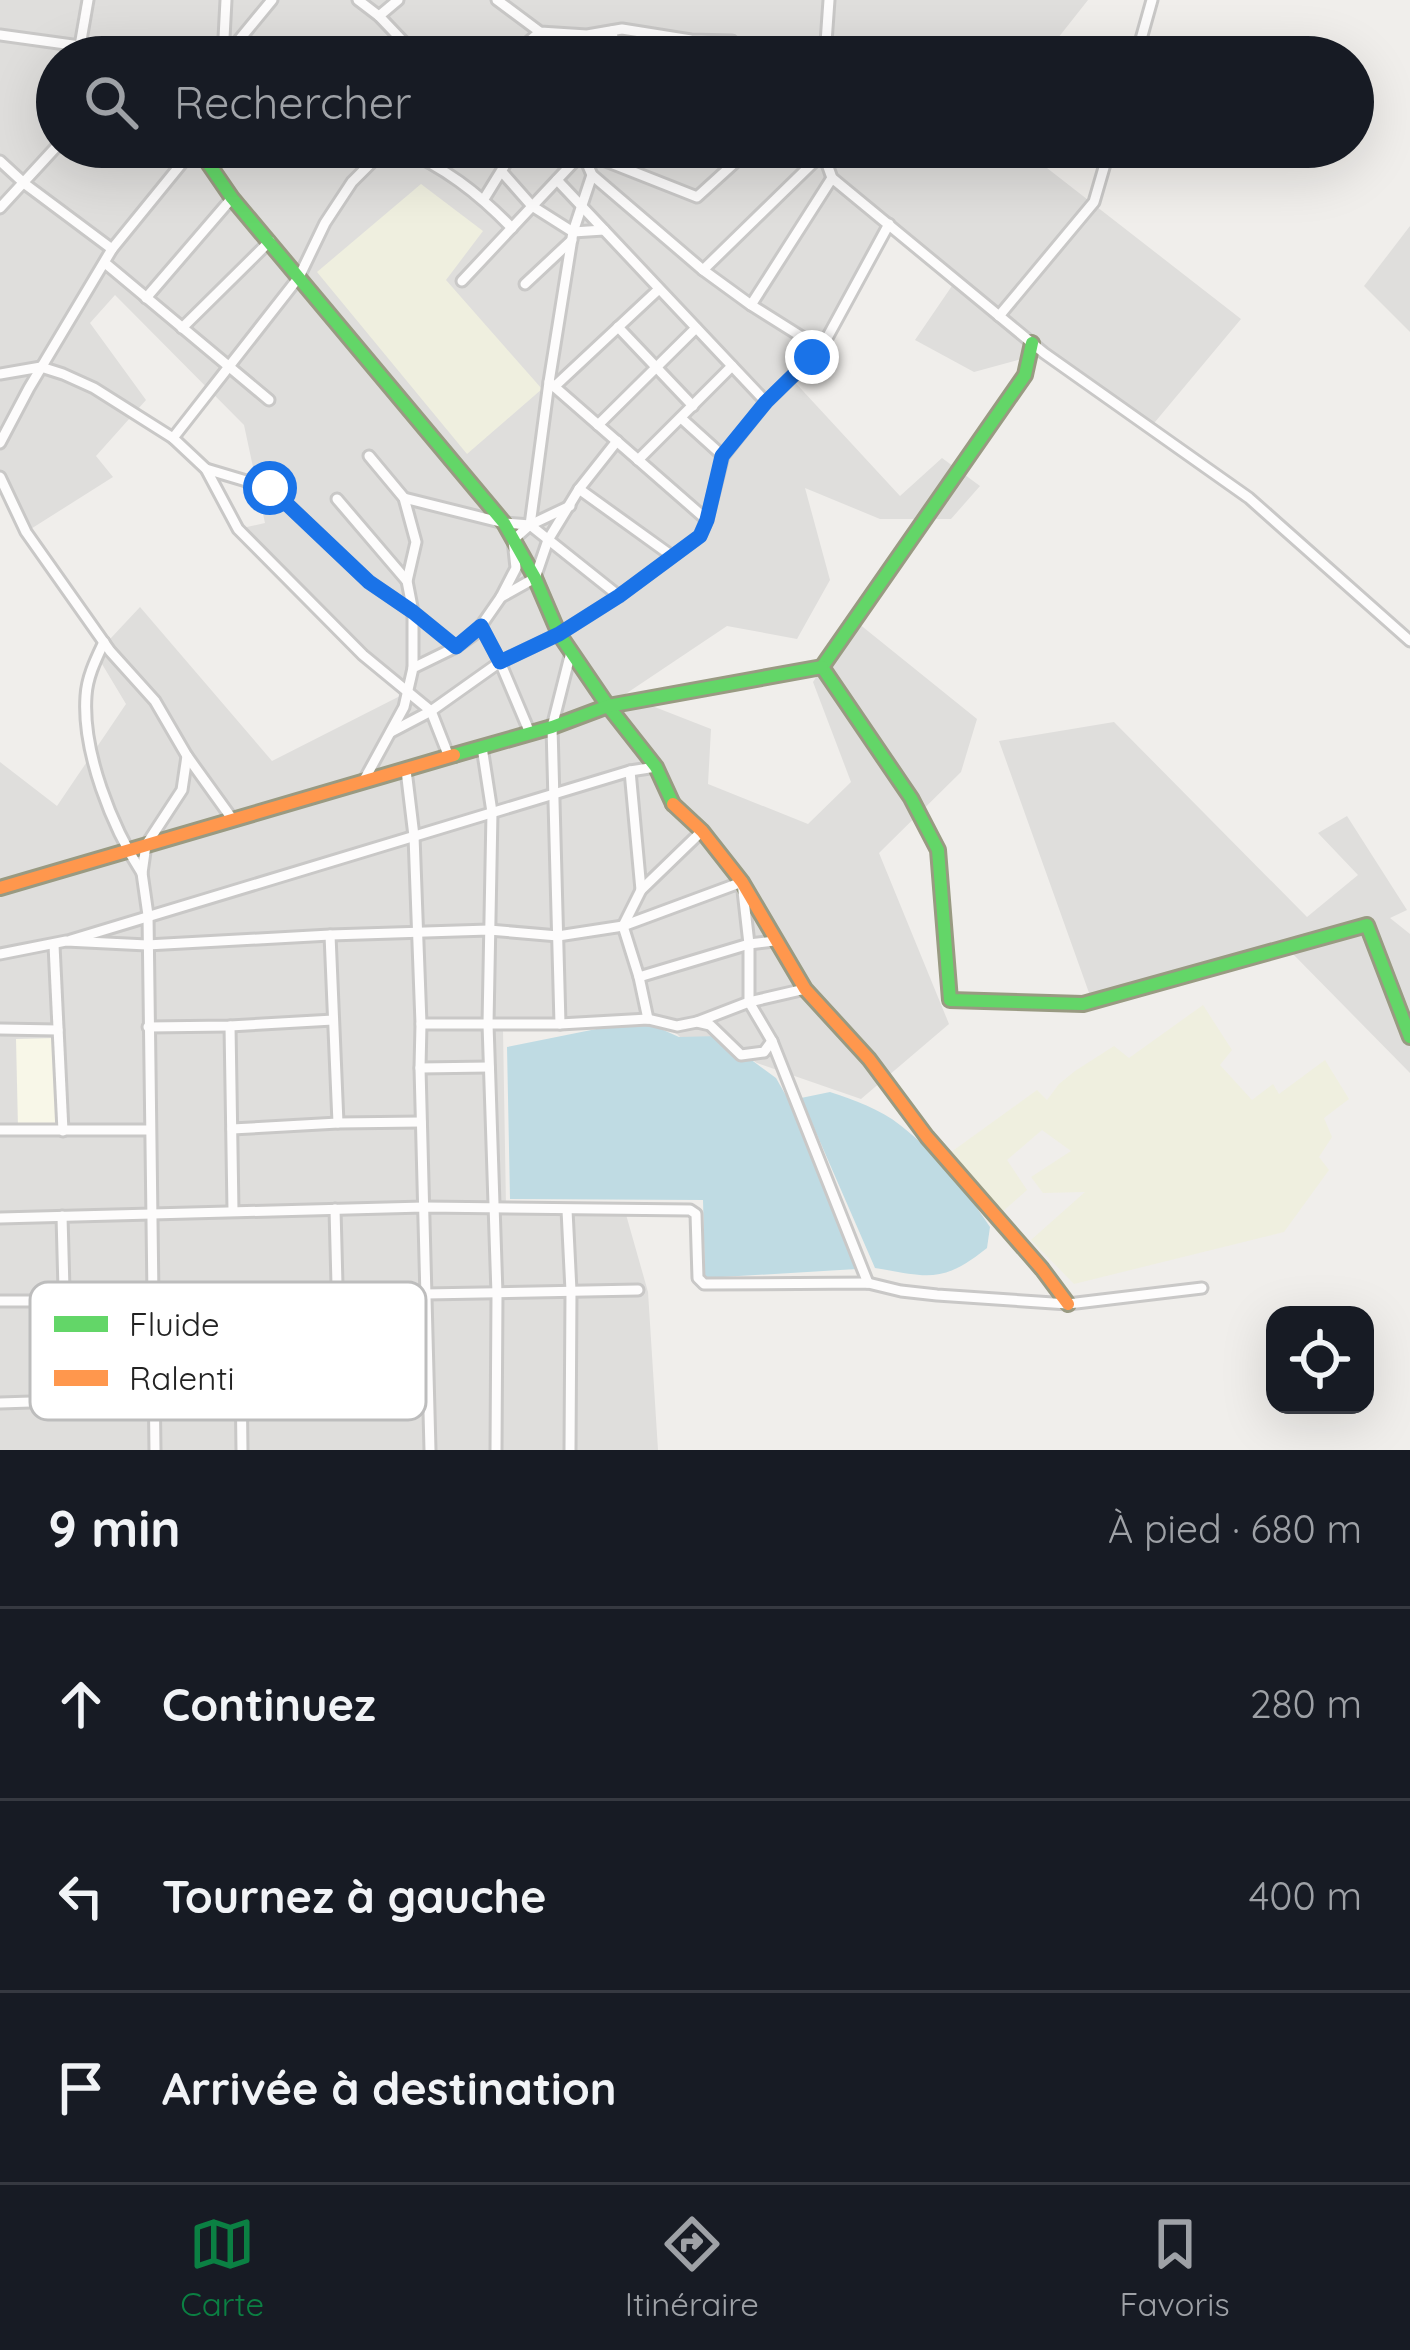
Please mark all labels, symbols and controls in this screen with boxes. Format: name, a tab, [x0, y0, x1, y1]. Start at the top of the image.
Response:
search box	[36, 36, 1374, 168]
icon: search	[78, 69, 144, 135]
text: Rechercher	[174, 74, 412, 130]
route end	[785, 330, 839, 384]
route start	[243, 461, 297, 515]
legend	[30, 1282, 426, 1420]
text: Fluide	[129, 1303, 220, 1344]
map controls	[1266, 1306, 1374, 1414]
button: locate	[1266, 1306, 1374, 1414]
text: Ralenti	[129, 1357, 234, 1398]
text: 9 min	[48, 1496, 181, 1560]
text: À pied · 680 m	[1108, 1504, 1362, 1553]
icon: ahead	[48, 1671, 114, 1737]
text: Continuez	[162, 1676, 376, 1732]
text: 280 m	[1250, 1679, 1362, 1728]
icon: left	[48, 1863, 114, 1929]
text: Tournez à gauche	[162, 1868, 546, 1924]
text: 400 m	[1249, 1871, 1362, 1920]
icon: arrive	[48, 2055, 114, 2121]
text: Arrivée à destination	[162, 2060, 617, 2116]
tab: Carte	[180, 2211, 264, 2324]
tab: Itinéraire	[625, 2211, 759, 2324]
tab: Favoris	[1120, 2211, 1230, 2324]

